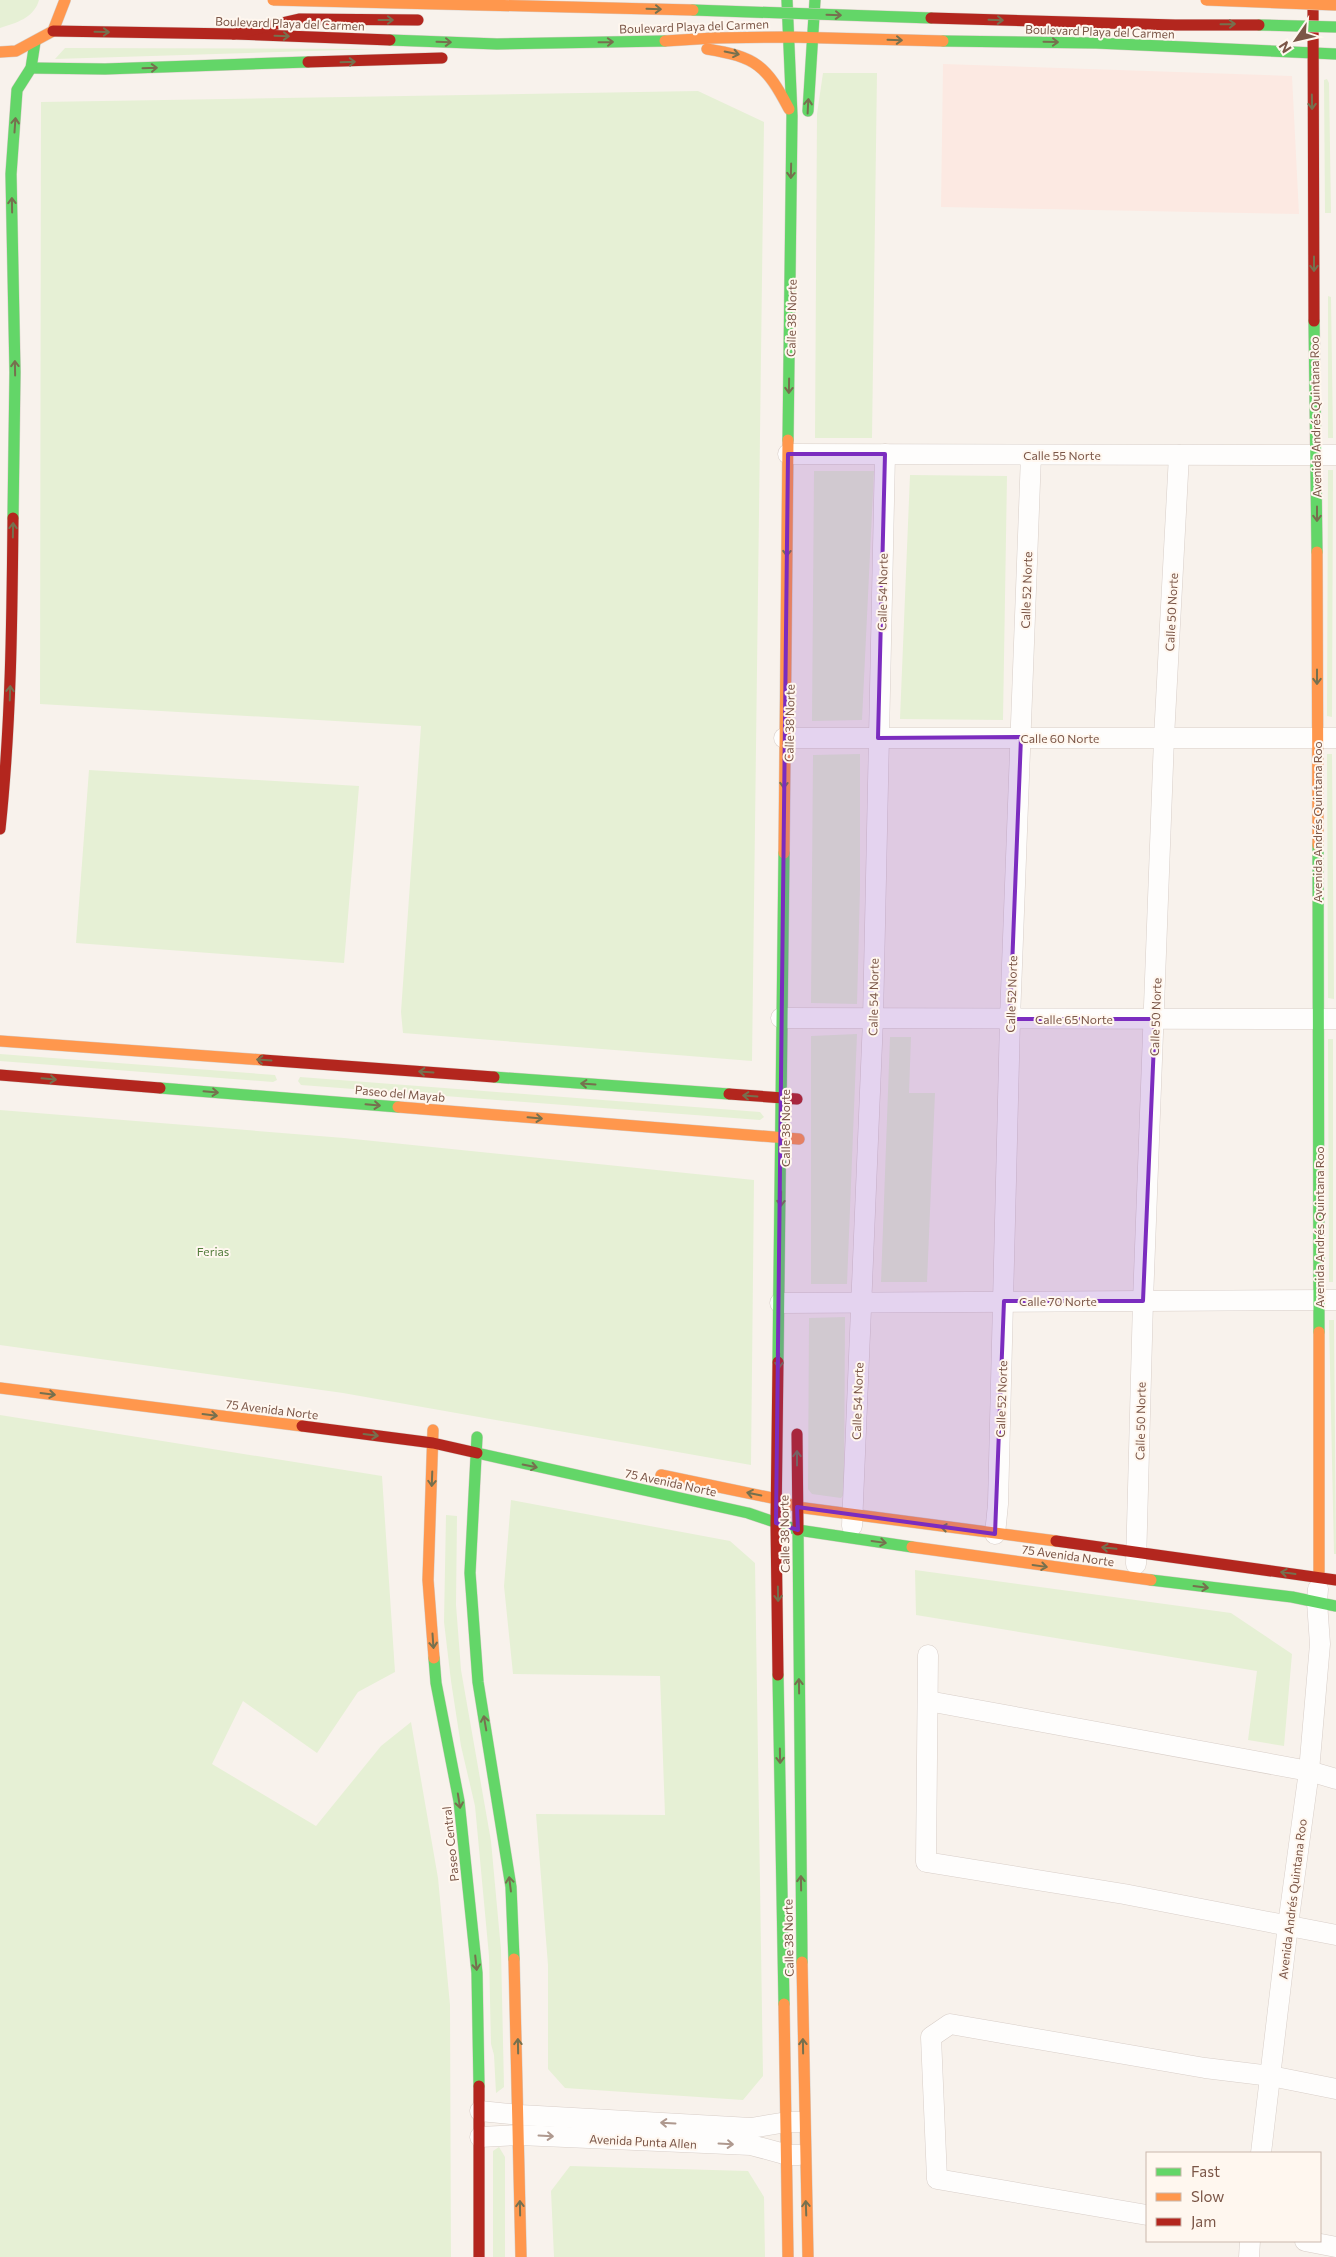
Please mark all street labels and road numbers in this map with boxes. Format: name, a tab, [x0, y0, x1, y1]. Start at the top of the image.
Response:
street label: Boulevard Playa del Carmen	[215, 13, 365, 33]
street label: Boulevard Playa del Carmen	[619, 16, 769, 36]
street label: Boulevard Playa del Carmen	[1025, 21, 1175, 41]
street label: Calle 38 Norte	[783, 279, 799, 357]
street label: Avenida Andrés Quintana Roo	[1307, 336, 1323, 498]
street label: Calle 55 Norte	[1023, 448, 1101, 462]
street label: Calle 52 Norte	[1018, 551, 1034, 629]
street label: Calle 54 Norte	[874, 553, 890, 631]
street label: Calle 50 Norte	[1162, 572, 1180, 652]
street label: Calle 38 Norte	[781, 684, 797, 762]
street label: Calle 60 Norte	[1021, 731, 1099, 745]
street label: Avenida Andrés Quintana Roo	[1310, 741, 1324, 903]
street label: Calle 52 Norte	[1003, 955, 1019, 1033]
street label: Calle 54 Norte	[865, 958, 881, 1036]
street label: Calle 50 Norte	[1147, 978, 1163, 1056]
street label: Calle 65 Norte	[1035, 1012, 1113, 1026]
street label: Paseo del Mayab	[354, 1082, 446, 1104]
street label: Calle 38 Norte	[778, 1089, 792, 1167]
street label: Avenida Andrés Quintana Roo	[1312, 1146, 1326, 1308]
street label: Calle 70 Norte	[1019, 1294, 1097, 1308]
street label: Calle 52 Norte	[993, 1360, 1009, 1438]
street label: Calle 54 Norte	[849, 1362, 865, 1440]
street label: Calle 50 Norte	[1132, 1382, 1148, 1460]
street label: 75 Avenida Norte	[225, 1396, 319, 1422]
street label: 75 Avenida Norte	[624, 1465, 718, 1499]
street label: Calle 38 Norte	[776, 1495, 792, 1573]
street label: 75 Avenida Norte	[1021, 1542, 1115, 1568]
street label: Paseo Central	[439, 1806, 461, 1882]
street label: Avenida Andrés Quintana Roo	[1275, 1818, 1309, 1980]
street label: Calle 38 Norte	[780, 1899, 796, 1977]
street label: Avenida Punta Allen	[589, 2131, 697, 2151]

